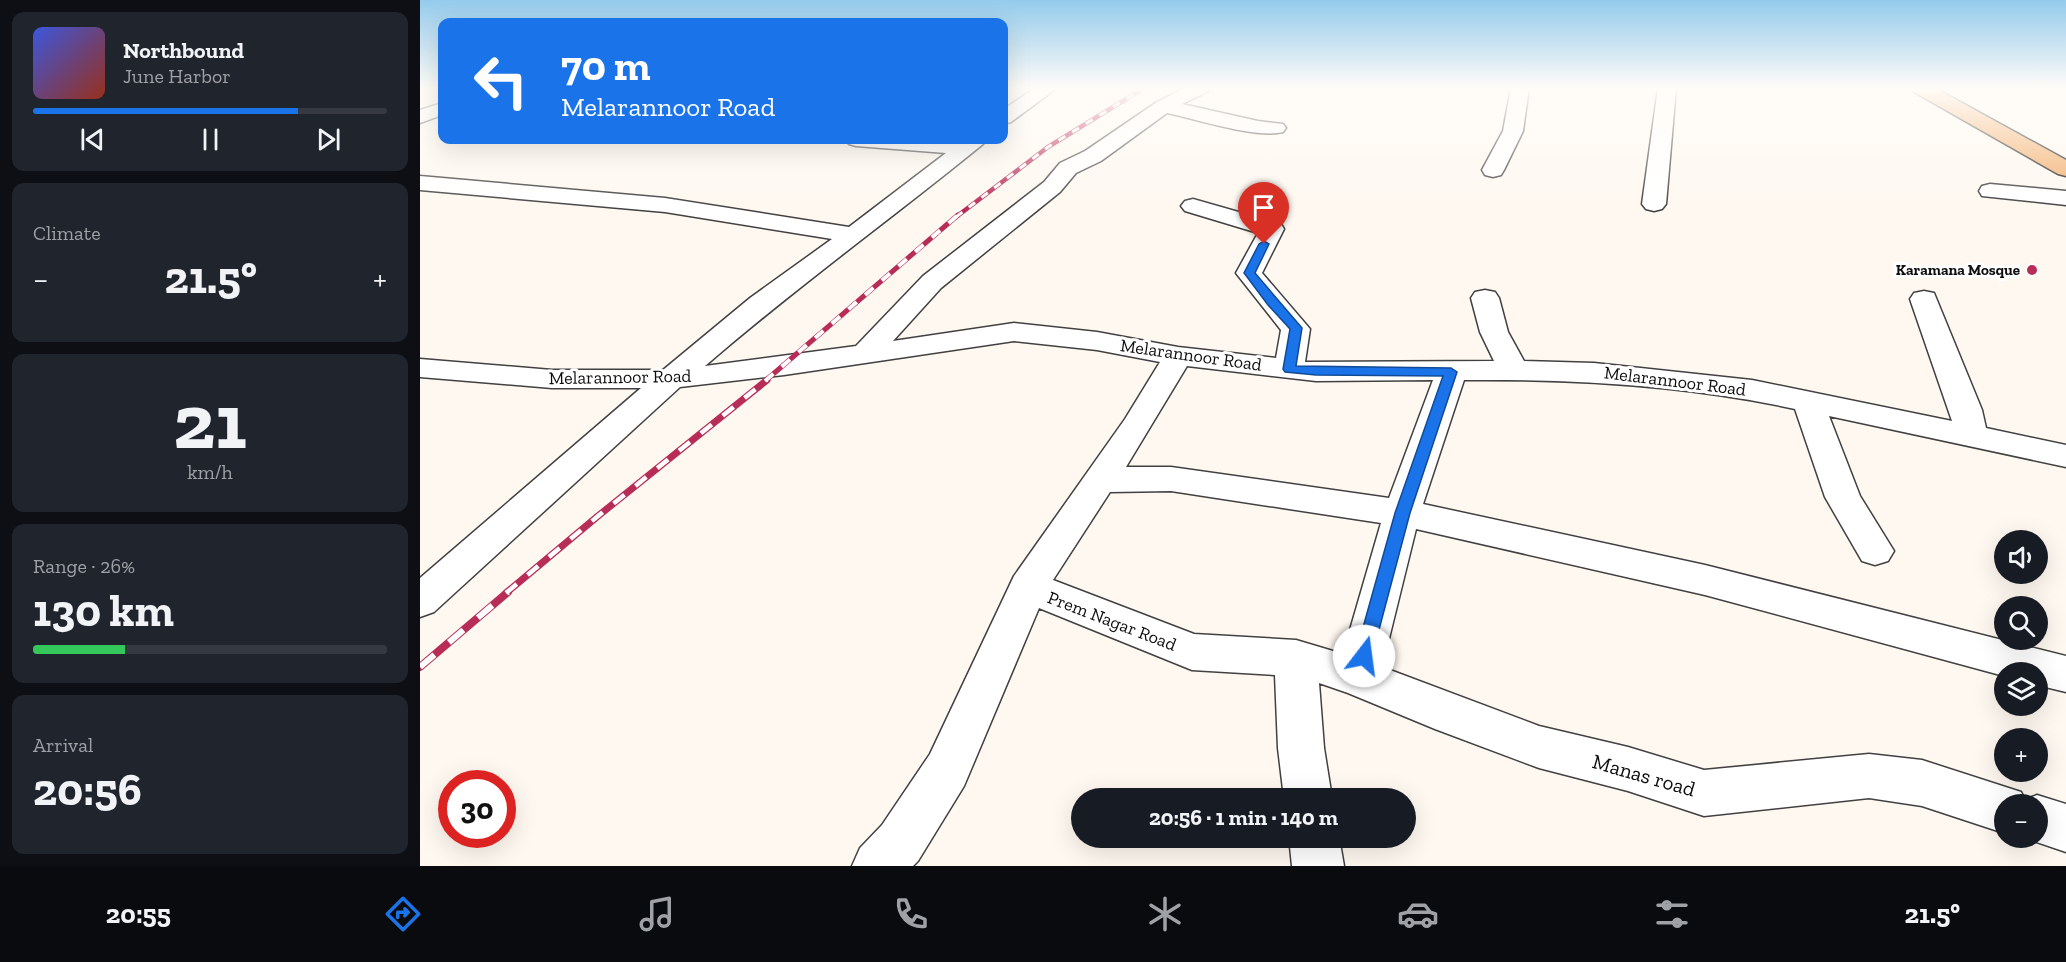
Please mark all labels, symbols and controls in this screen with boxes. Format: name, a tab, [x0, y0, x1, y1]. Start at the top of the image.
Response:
text: Northbound	[123, 37, 244, 64]
text: 70 m	[561, 40, 651, 91]
icon: left	[462, 42, 540, 120]
text: June Harbor	[123, 64, 231, 88]
text: Melarannoor Road	[561, 91, 775, 123]
icon: previous	[76, 123, 109, 156]
icon: pause	[194, 123, 227, 156]
icon: next	[312, 123, 345, 156]
pin	[1238, 182, 1289, 244]
icon: arrive	[1247, 191, 1280, 224]
text: Climate	[33, 221, 101, 245]
text: 21.5°	[165, 251, 257, 305]
text: −	[33, 259, 48, 298]
text: +	[373, 259, 387, 298]
place label: Karamana Mosque	[1896, 261, 2020, 279]
marker: Karamana Mosque	[2025, 263, 2039, 277]
street label: Melarannoor Road	[1119, 334, 1263, 376]
street label: Melarannoor Road	[1603, 361, 1747, 401]
street label: Melarannoor Road	[548, 365, 692, 389]
text: 21	[173, 374, 247, 468]
text: km/h	[187, 460, 233, 484]
map controls	[1994, 530, 2048, 848]
button: sound	[1994, 530, 2048, 584]
text: Range · 26%	[33, 554, 135, 578]
text: 130 km	[33, 584, 174, 638]
street label: Prem Nagar Road	[1045, 586, 1180, 656]
button: search	[1994, 596, 2048, 650]
position arrow	[1332, 624, 1396, 688]
button: layers	[1994, 662, 2048, 716]
button: +	[1994, 728, 2048, 782]
text: Arrival	[33, 733, 93, 757]
street label: Manas road	[1590, 748, 1699, 802]
text: 20:56	[33, 763, 142, 817]
speed limit sign: 30	[438, 770, 516, 848]
button: −	[1994, 794, 2048, 848]
text: 20:56 · 1 min · 140 m	[1149, 804, 1338, 831]
icon: directions	[382, 893, 424, 935]
icon: music	[636, 893, 678, 935]
icon: phone	[890, 893, 932, 935]
icon: climate	[1144, 893, 1186, 935]
icon: car	[1397, 893, 1439, 935]
icon: filters	[1651, 893, 1693, 935]
text: 20:55	[106, 898, 171, 930]
text: 21.5°	[1905, 898, 1960, 930]

